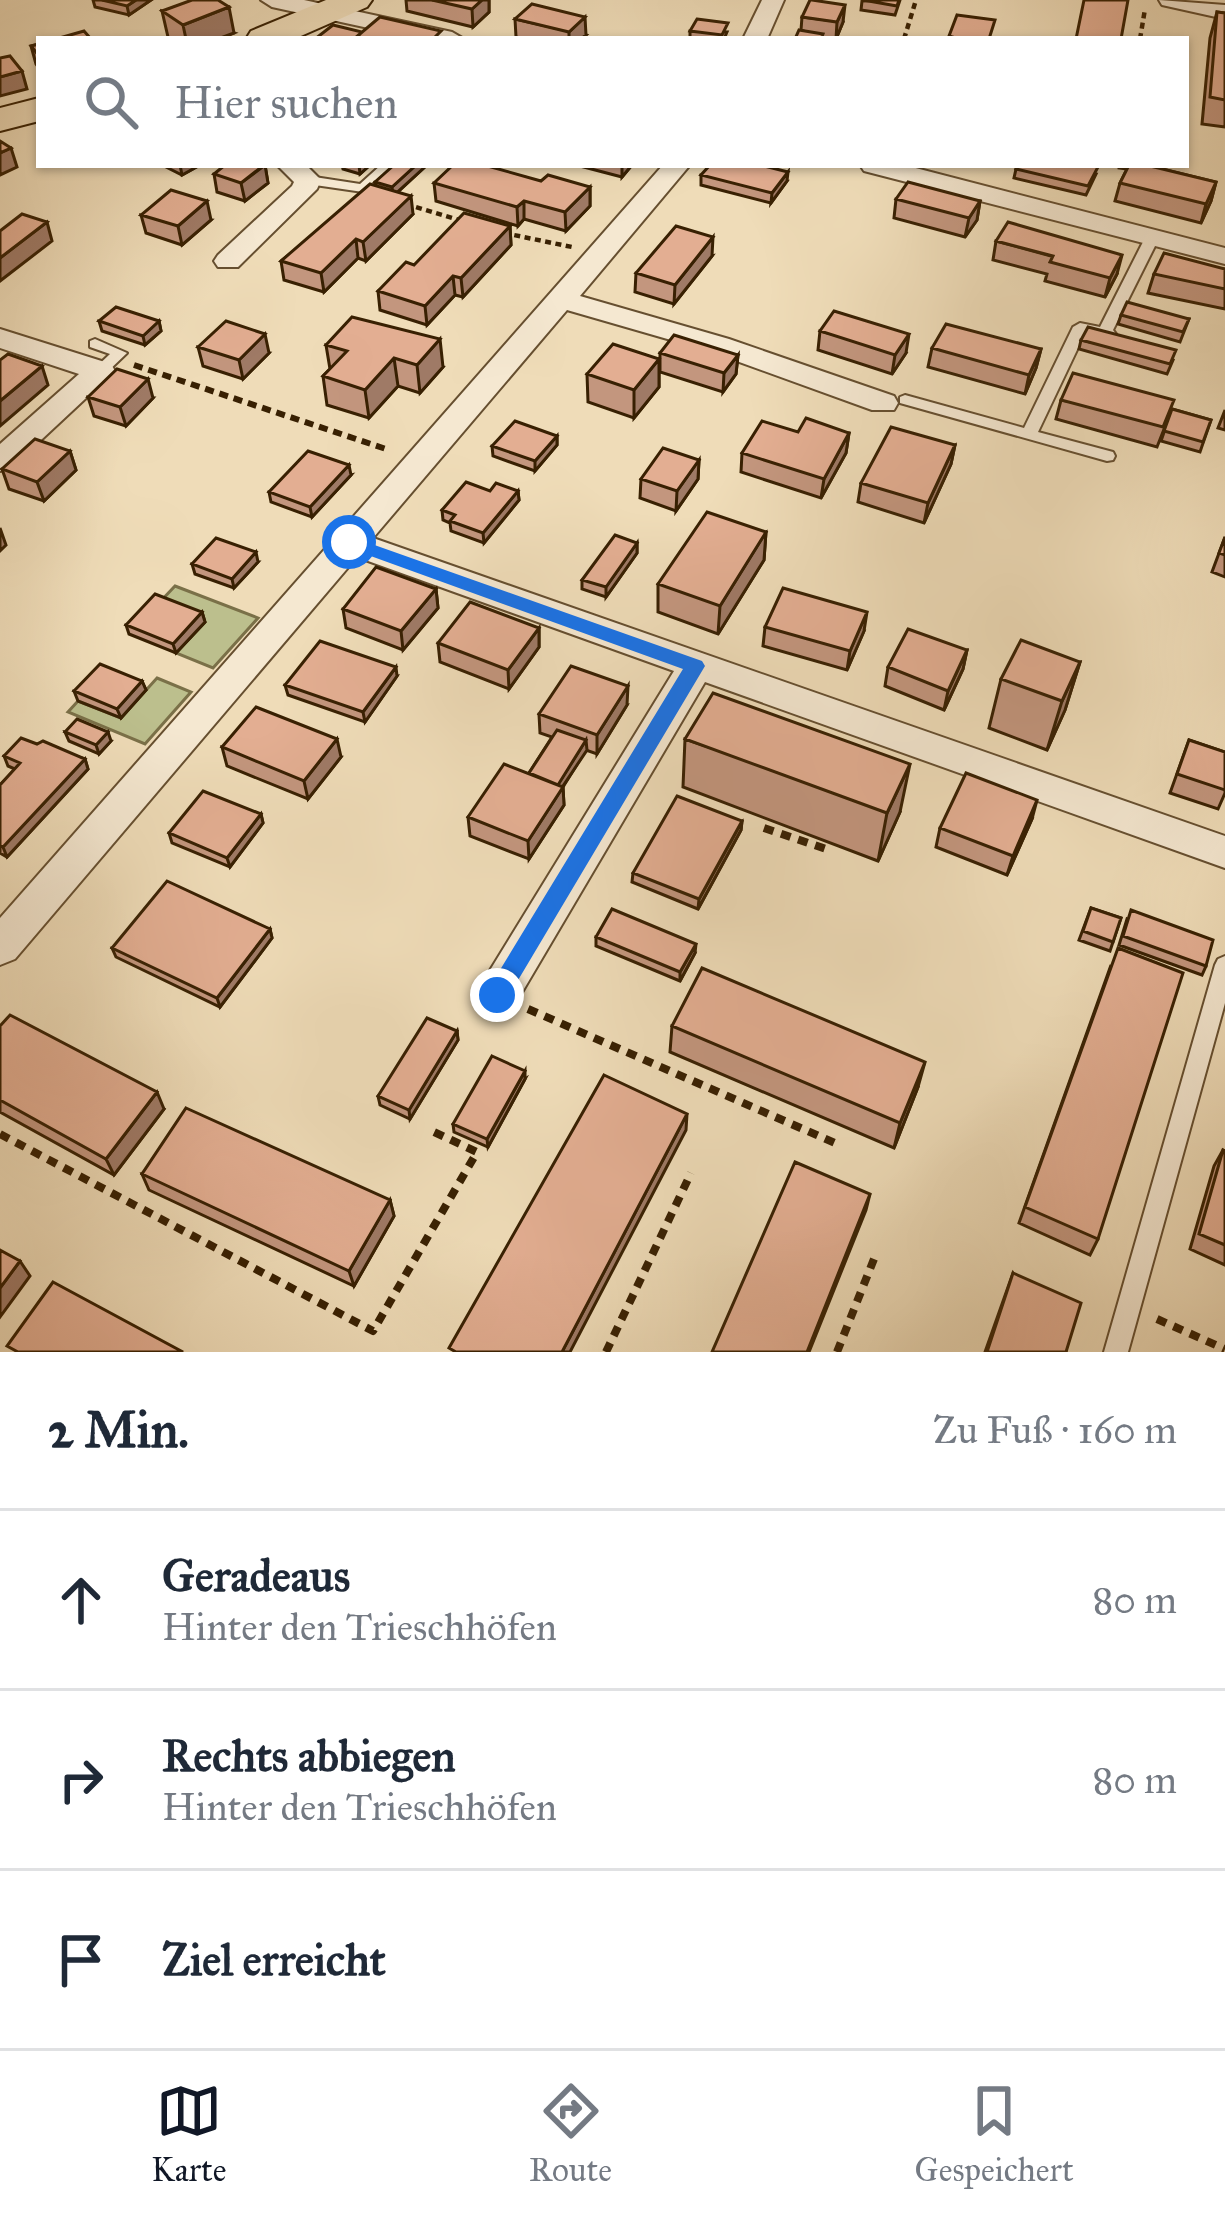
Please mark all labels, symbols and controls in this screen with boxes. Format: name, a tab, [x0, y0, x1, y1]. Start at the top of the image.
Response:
search box	[36, 36, 1189, 168]
icon: search	[78, 69, 144, 135]
text: Hier suchen	[174, 75, 398, 130]
route start	[322, 515, 376, 569]
route end	[470, 968, 524, 1022]
text: 2 Min.	[48, 1399, 189, 1461]
text: Zu Fuß · 160 m	[933, 1406, 1177, 1454]
text: Geradeaus	[162, 1548, 350, 1603]
icon: ahead	[48, 1567, 114, 1633]
text: 80 m	[1092, 1576, 1177, 1624]
text: Hinter den Trieschhöfen	[162, 1603, 557, 1651]
text: Rechts abbiegen	[162, 1728, 456, 1783]
icon: right	[48, 1747, 114, 1813]
text: 80 m	[1092, 1756, 1177, 1804]
text: Hinter den Trieschhöfen	[162, 1783, 557, 1831]
icon: arrive	[48, 1927, 114, 1993]
text: Ziel erreicht	[162, 1932, 386, 1987]
tab: Karte	[151, 2078, 226, 2190]
tab: Route	[529, 2078, 612, 2190]
tab: Gespeichert	[915, 2078, 1074, 2190]

